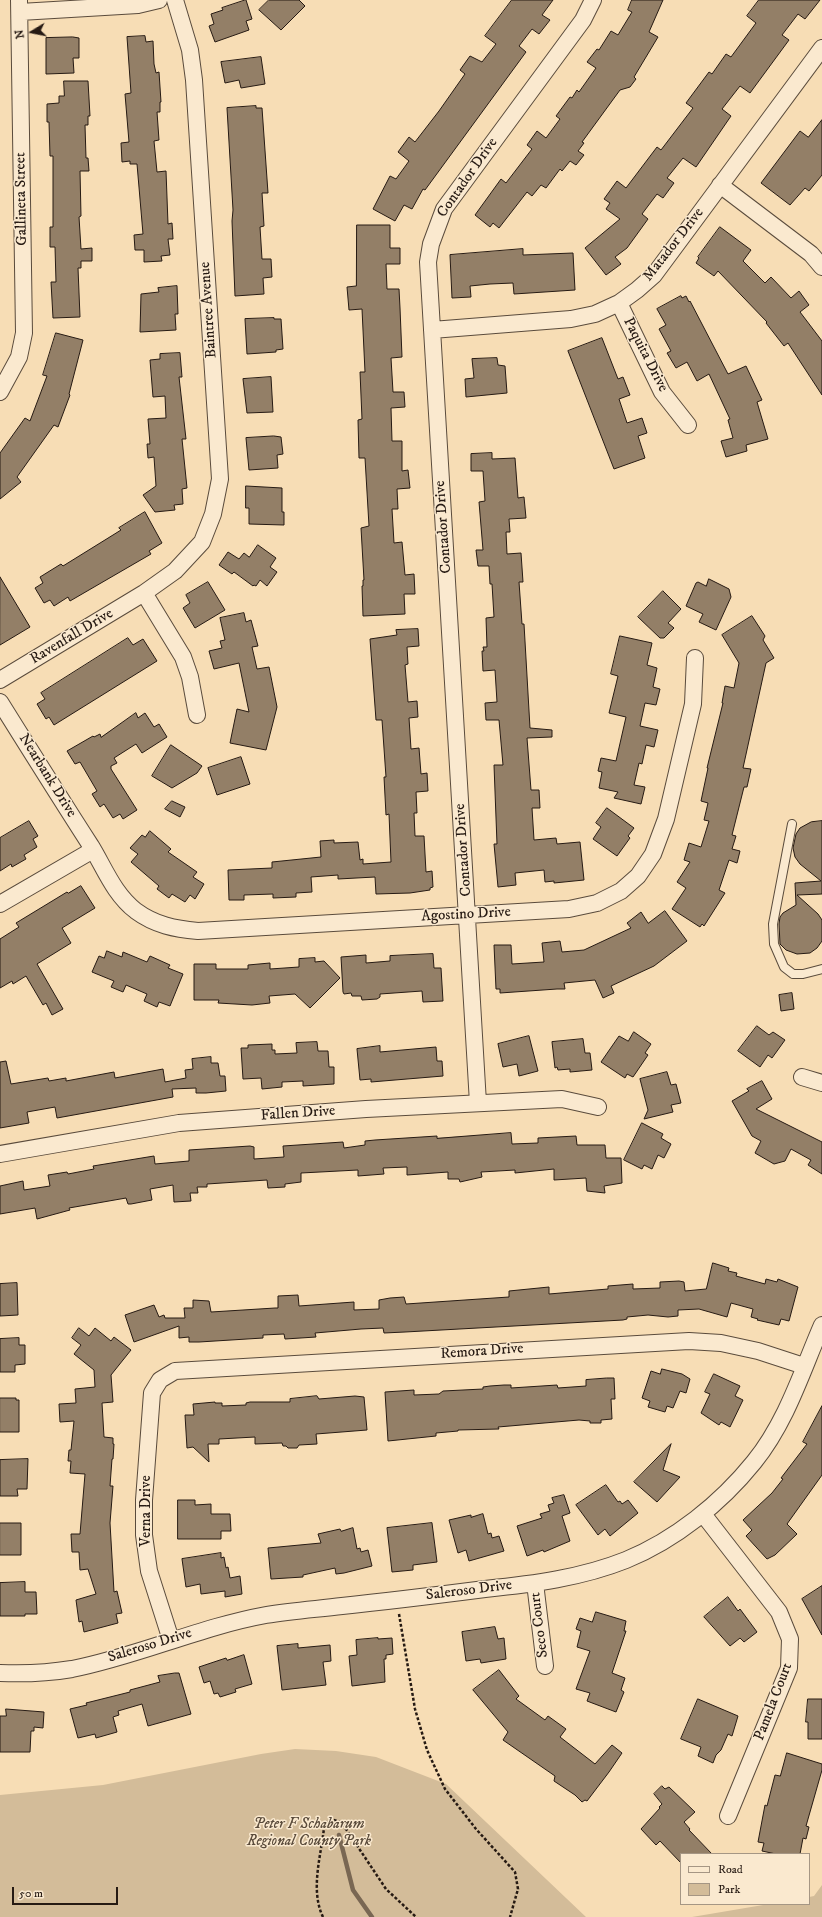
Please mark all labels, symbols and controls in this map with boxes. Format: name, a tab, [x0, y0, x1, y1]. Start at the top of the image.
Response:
north arrow	[12, 12, 52, 52]
text: N	[13, 28, 28, 40]
street label: Contador Drive	[434, 135, 502, 221]
street label: Gallineta Street	[12, 152, 32, 246]
street label: Matador Drive	[640, 205, 708, 285]
street label: Baintree Avenue	[197, 261, 221, 359]
street label: Paquita Drive	[619, 315, 671, 395]
street label: Contador Drive	[432, 480, 456, 574]
street label: Ravenfall Drive	[27, 605, 117, 669]
street label: Nearbank Drive	[14, 731, 80, 821]
street label: Contador Drive	[452, 803, 476, 897]
street label: Agostino Drive	[421, 904, 511, 926]
street label: Fallen Drive	[260, 1102, 336, 1126]
street label: Remora Drive	[440, 1340, 524, 1364]
street label: Verna Drive	[138, 1475, 156, 1547]
street label: Saleroso Drive	[425, 1577, 513, 1605]
street label: Seco Court	[527, 1591, 553, 1659]
street label: Saleroso Drive	[106, 1625, 194, 1667]
street label: Pamela Court	[751, 1661, 797, 1743]
park label: Peter F Schabarum Regional County Park	[247, 1816, 371, 1851]
legend	[680, 1853, 810, 1905]
text: Road	[718, 1862, 743, 1877]
scale bar	[14, 1879, 120, 1905]
text: Park	[718, 1882, 740, 1897]
text: 50 m	[19, 1886, 43, 1901]

